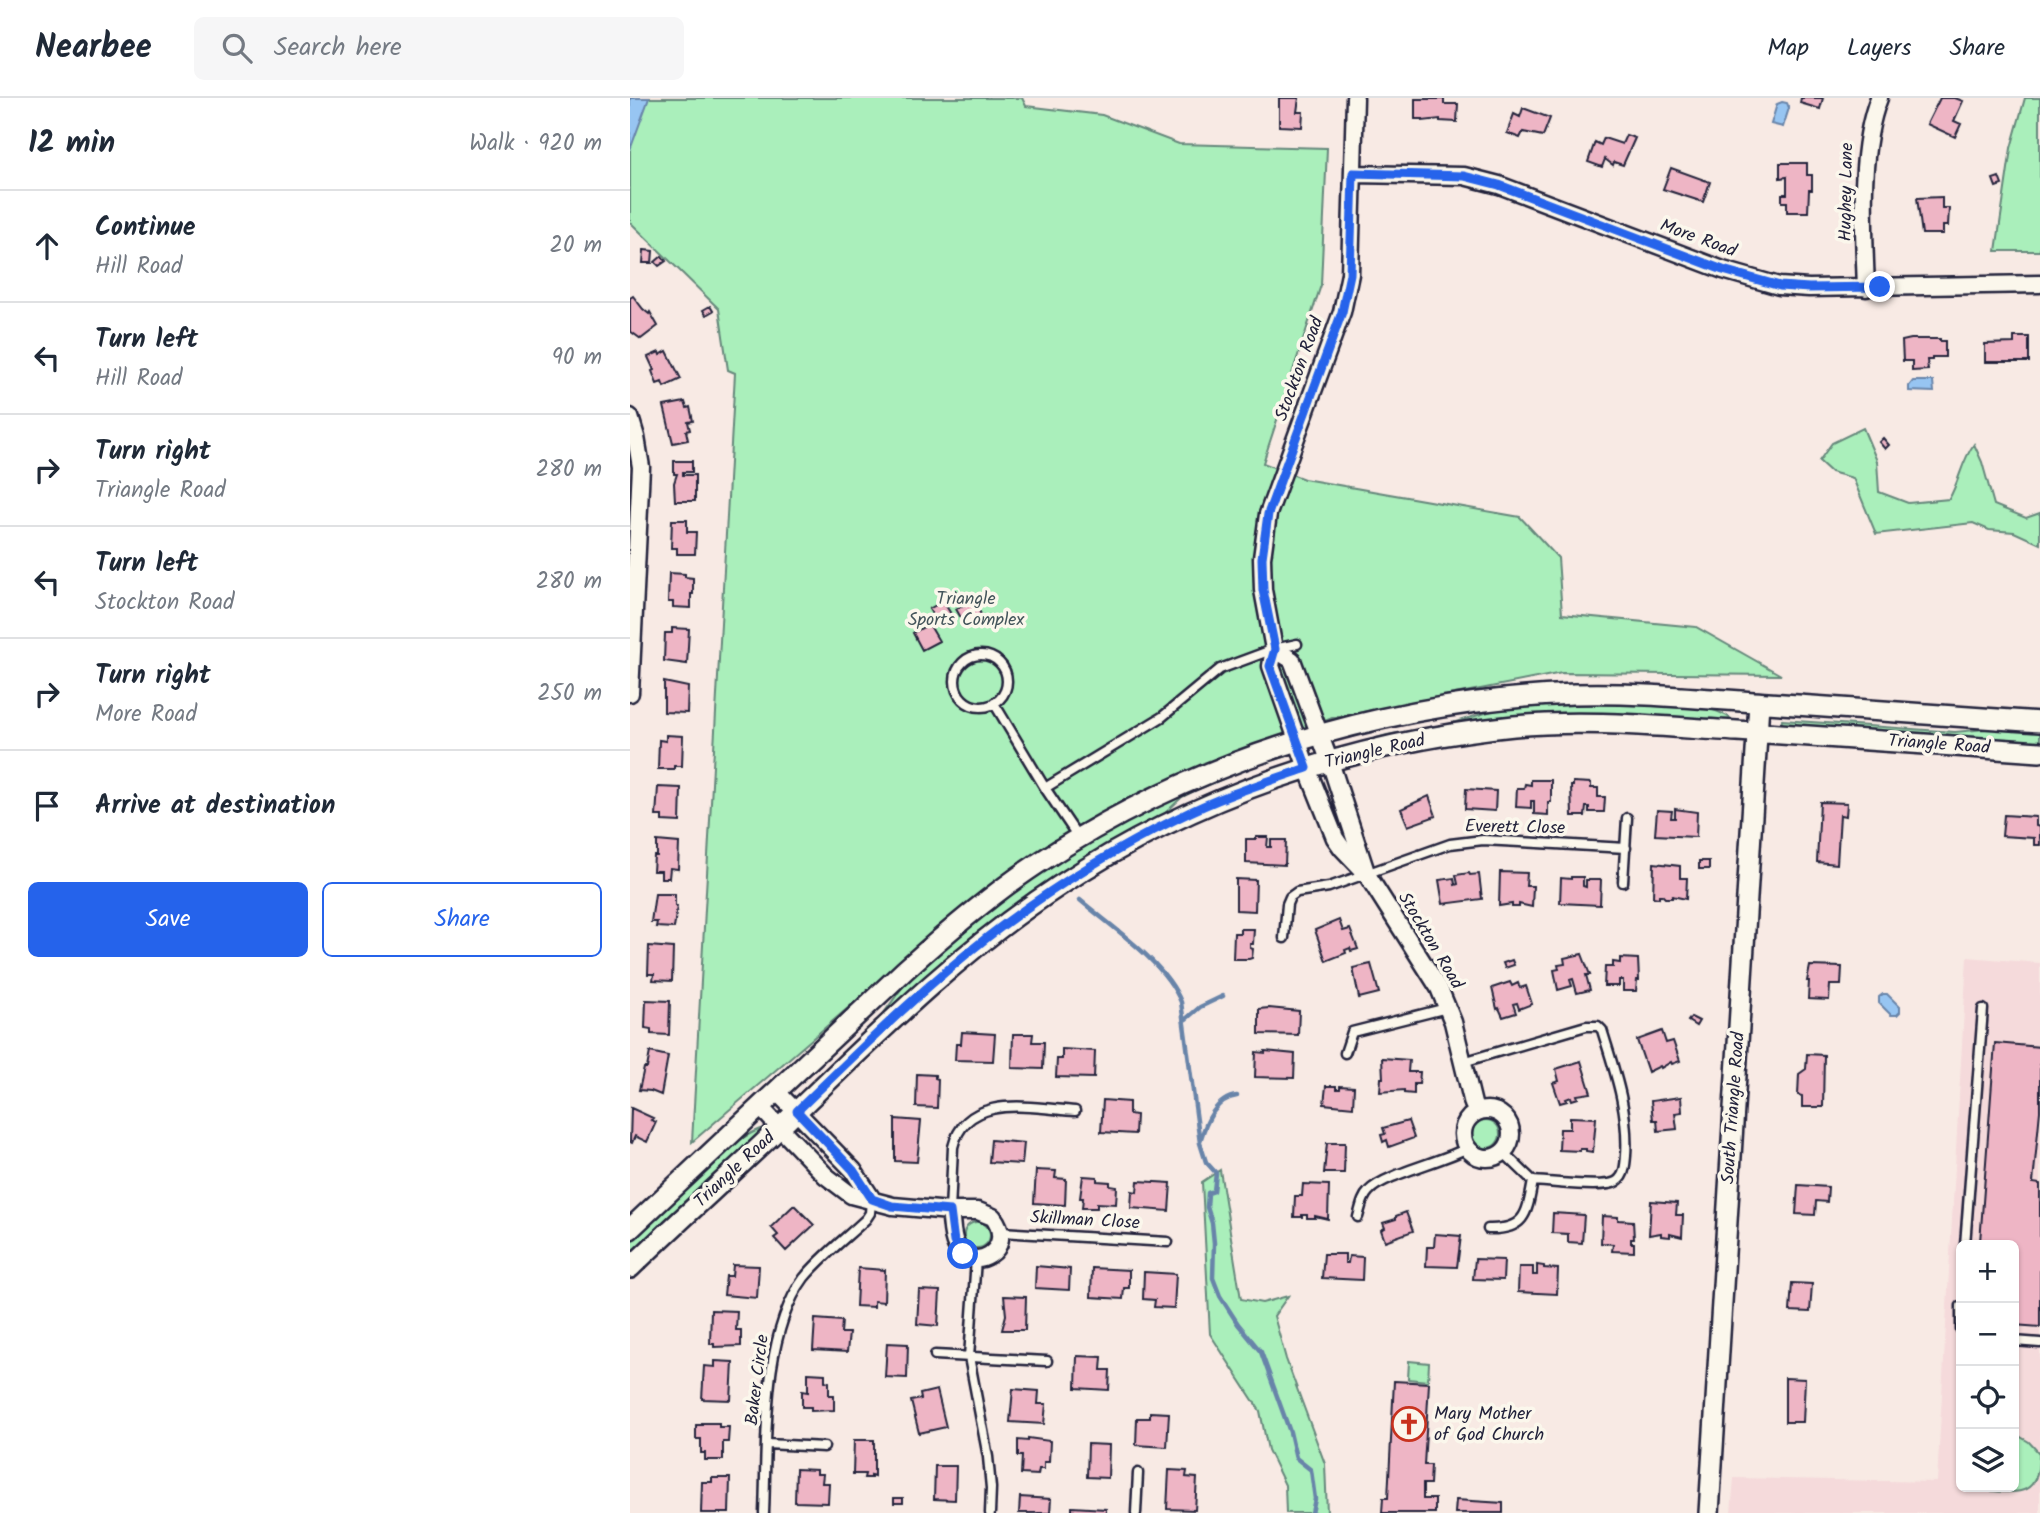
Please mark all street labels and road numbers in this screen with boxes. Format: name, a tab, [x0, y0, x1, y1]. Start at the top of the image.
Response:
street label: Hughey Lane	[1832, 142, 1862, 242]
street label: More Road	[1656, 212, 1741, 267]
street label: Stockton Road	[1268, 312, 1333, 425]
street label: Triangle Road	[1322, 726, 1429, 778]
street label: Triangle Road	[1887, 727, 1992, 763]
street label: Everett Close	[1464, 813, 1566, 843]
street label: Stockton Road	[1389, 887, 1471, 996]
street label: South Triangle Road	[1714, 1030, 1754, 1185]
street label: Triangle Road	[688, 1124, 783, 1215]
street label: Skillman Close	[1029, 1204, 1141, 1238]
street label: Baker Circle	[738, 1333, 778, 1427]

